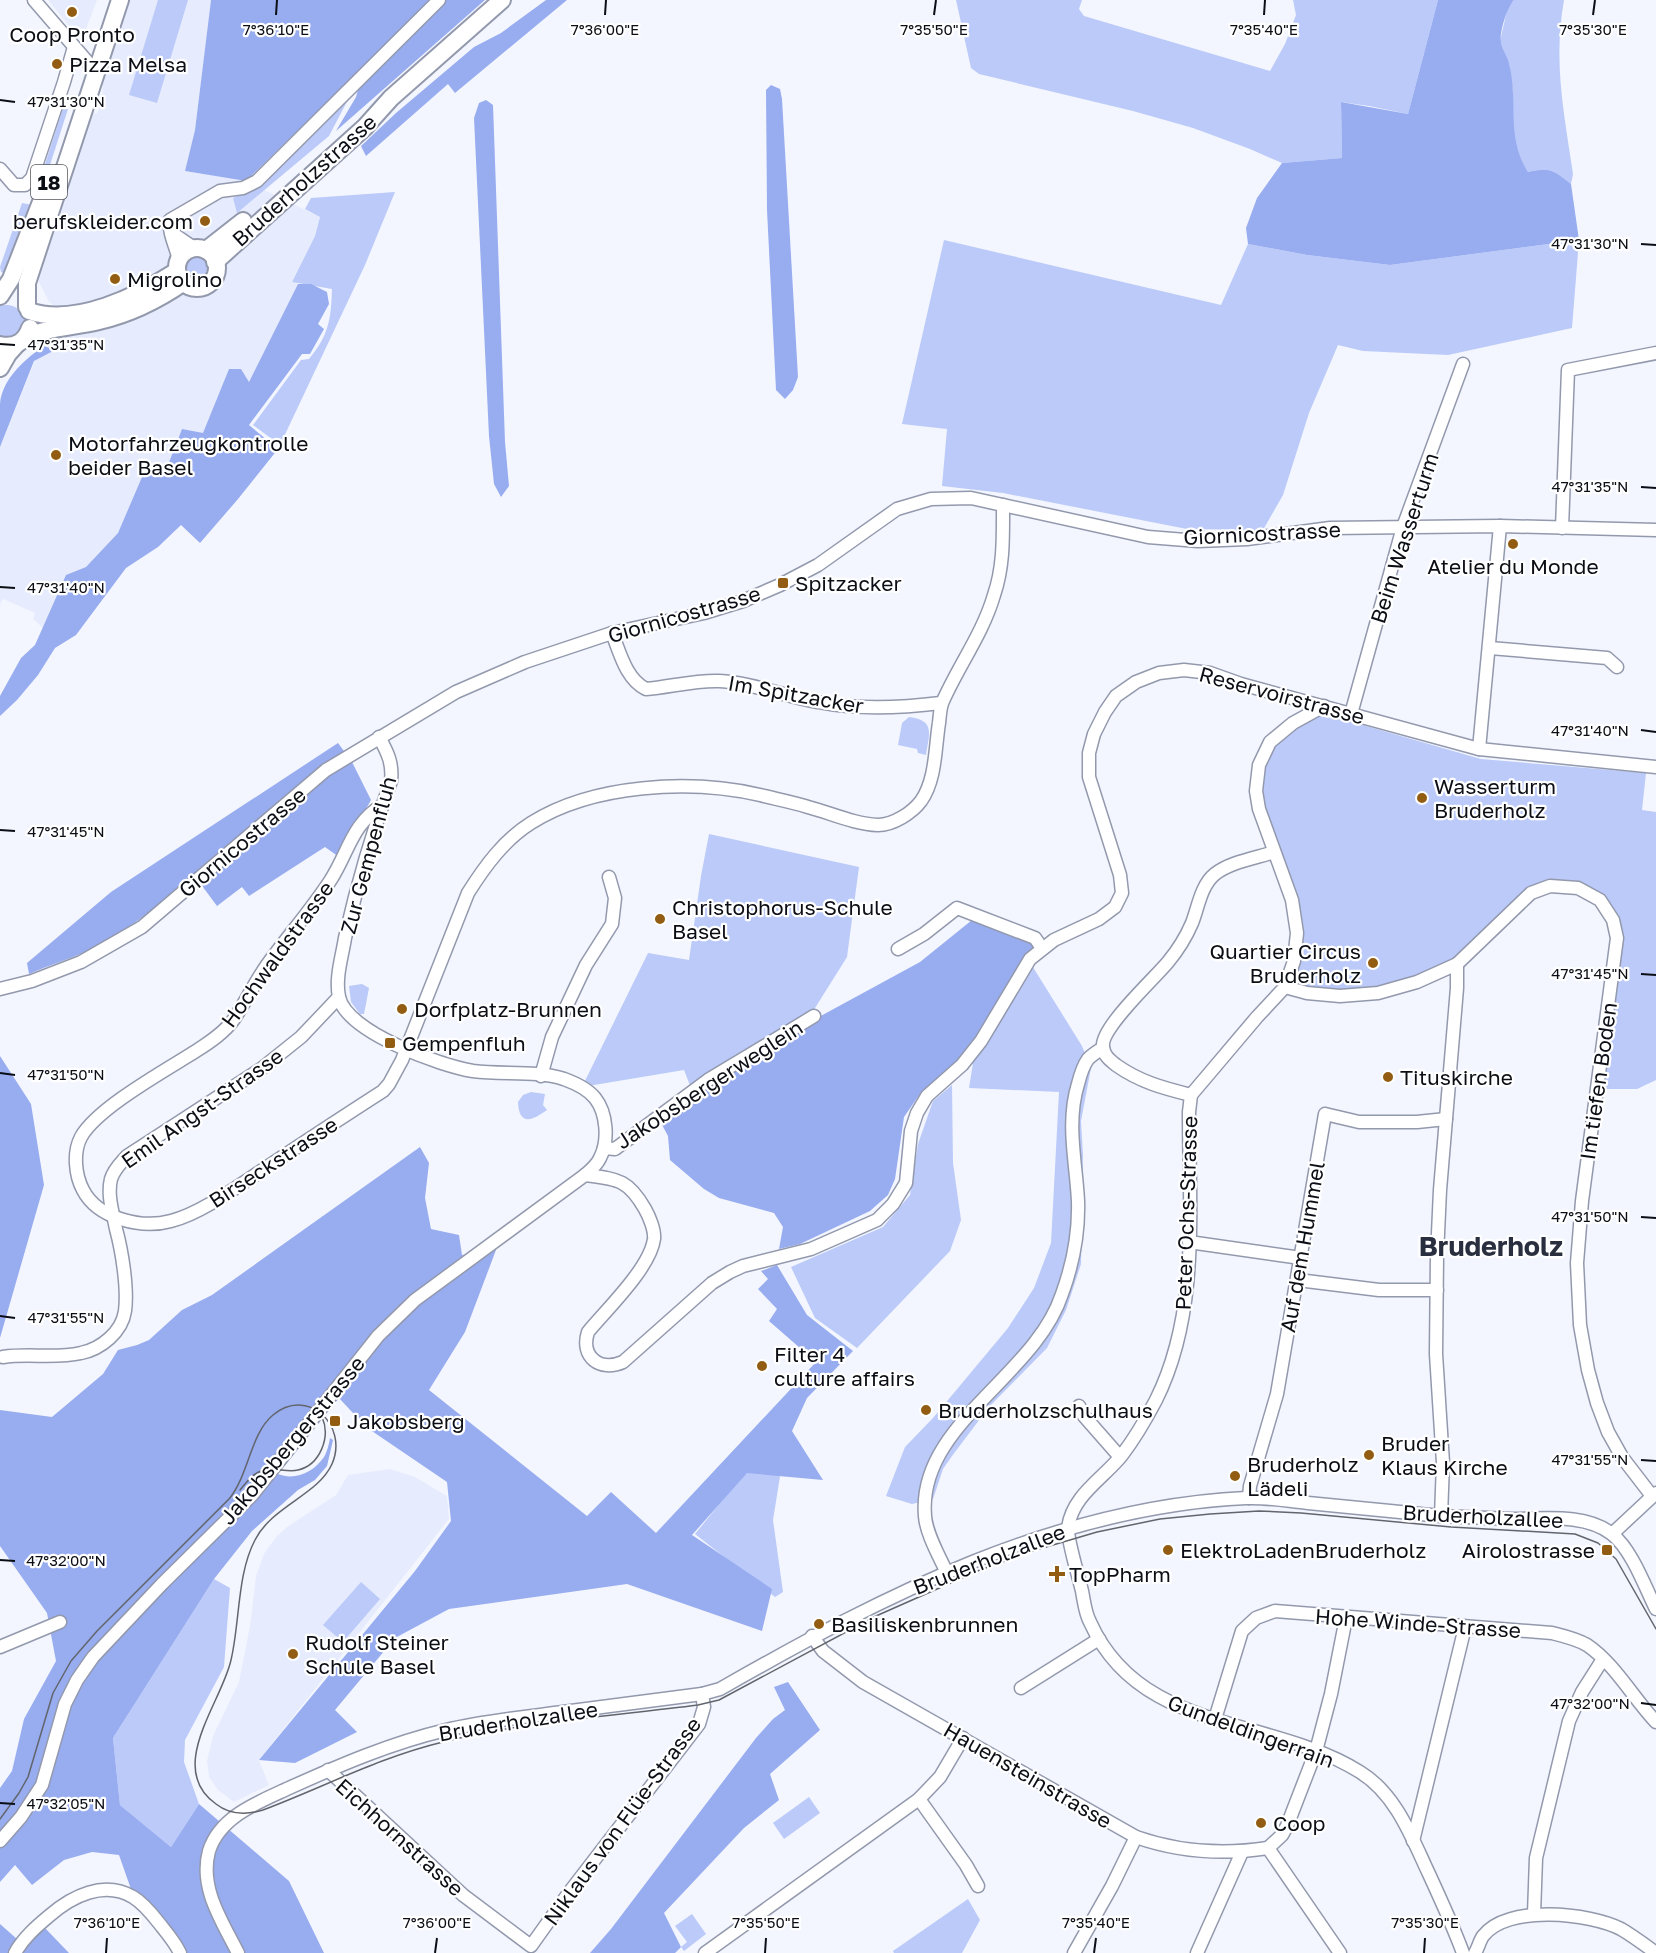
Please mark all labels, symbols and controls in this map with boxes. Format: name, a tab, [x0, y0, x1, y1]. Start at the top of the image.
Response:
marker: Coop Pronto	[65, 5, 79, 19]
text: 7°36'10"E	[243, 20, 309, 38]
text: 7°36'00"E	[571, 20, 639, 38]
text: 7°35'50"E	[900, 20, 968, 38]
text: 7°35'40"E	[1230, 20, 1298, 38]
text: 7°35'30"E	[1559, 20, 1627, 38]
place label: Coop Pronto	[9, 21, 135, 47]
place label: Pizza Melsa	[69, 51, 187, 77]
marker: Pizza Melsa	[50, 57, 64, 71]
text: 47°31'30"N	[27, 92, 105, 110]
street label: Bruderholzstrasse	[226, 108, 382, 252]
road number: 18	[31, 165, 67, 199]
place label: berufskleider.com	[13, 208, 193, 234]
marker: berufskleider.com	[198, 214, 212, 228]
text: 47°31'30"N	[1551, 234, 1629, 252]
place label: Migrolino	[127, 266, 222, 292]
marker: Migrolino	[108, 272, 122, 286]
text: 47°31'35"N	[27, 335, 105, 353]
place label: Motorfahrzeugkontrolle beider Basel	[68, 430, 308, 480]
marker: Motorfahrzeugkontrolle beider Basel	[49, 448, 63, 462]
street label: Beim Wasserturm	[1364, 449, 1444, 627]
text: 47°31'35"N	[1551, 477, 1629, 495]
street label: Giornicostrasse	[1183, 516, 1341, 550]
marker: Atelier du Monde	[1506, 537, 1520, 551]
place label: Atelier du Monde	[1427, 553, 1599, 579]
place label: Spitzacker	[795, 570, 902, 596]
marker: Spitzacker	[776, 576, 790, 590]
text: 47°31'40"N	[27, 578, 105, 596]
street label: Giornicostrasse	[605, 580, 763, 648]
street label: Reservoirstrasse	[1197, 660, 1367, 730]
street label: Im Spitzacker	[726, 669, 866, 719]
text: 47°31'40"N	[1551, 721, 1629, 739]
street label: Zur Gempenfluh	[334, 773, 402, 937]
place label: Wasserturm Bruderholz	[1434, 773, 1556, 823]
street label: Giornicostrasse	[173, 781, 311, 903]
marker: Wasserturm Bruderholz	[1415, 791, 1429, 805]
text: 47°31'45"N	[27, 822, 105, 840]
street label: Hochwaldstrasse	[215, 876, 339, 1032]
place label: Christophorus-Schule Basel	[672, 894, 893, 944]
marker: Christophorus-Schule Basel	[653, 912, 667, 926]
place label: Quartier Circus Bruderholz	[1209, 938, 1361, 988]
marker: Quartier Circus Bruderholz	[1366, 956, 1380, 970]
text: 47°31'45"N	[1551, 964, 1629, 982]
place label: Dorfplatz-Brunnen	[414, 996, 602, 1022]
street label: Im tiefen Boden	[1574, 1001, 1622, 1161]
marker: Dorfplatz-Brunnen	[395, 1002, 409, 1016]
street label: Jakobsbergerweglein	[611, 1014, 807, 1154]
place label: Gempenfluh	[402, 1030, 526, 1056]
marker: Gempenfluh	[383, 1036, 397, 1050]
street label: Emil Angst-Strasse	[116, 1042, 288, 1174]
place label: Tituskirche	[1400, 1064, 1513, 1090]
text: 47°31'50"N	[27, 1065, 105, 1083]
marker: Tituskirche	[1381, 1070, 1395, 1084]
street label: Birseckstrasse	[204, 1111, 342, 1213]
street label: Peter Ochs-Strasse	[1170, 1115, 1202, 1311]
street label: Auf dem Hummel	[1274, 1160, 1330, 1334]
text: 47°31'50"N	[1551, 1207, 1629, 1225]
district label: Bruderholz	[1419, 1230, 1563, 1262]
text: 47°31'55"N	[28, 1308, 104, 1326]
place label: Filter 4 culture affairs	[774, 1341, 915, 1391]
street label: Jakobsbergerstrasse	[214, 1351, 370, 1529]
marker: Filter 4 culture affairs	[755, 1359, 769, 1373]
place label: Bruderholzschulhaus	[938, 1397, 1153, 1423]
marker: Bruderholzschulhaus	[919, 1403, 933, 1417]
place label: Jakobsberg	[347, 1408, 465, 1434]
marker: Jakobsberg	[328, 1414, 342, 1428]
place label: Bruder Klaus Kirche	[1381, 1430, 1508, 1480]
marker: Bruder Klaus Kirche	[1362, 1448, 1376, 1462]
text: 47°31'55"N	[1552, 1450, 1628, 1468]
place label: Bruderholz Lädeli	[1247, 1451, 1358, 1501]
marker: Bruderholz Lädeli	[1228, 1469, 1242, 1483]
street label: Bruderholzallee	[1402, 1499, 1564, 1533]
street label: Bruderholzallee	[909, 1518, 1069, 1600]
place label: ElektroLadenBruderholz	[1180, 1537, 1426, 1563]
place label: Airolostrasse	[1462, 1537, 1595, 1563]
marker: ElektroLadenBruderholz	[1161, 1543, 1175, 1557]
marker: Airolostrasse	[1600, 1543, 1614, 1557]
text: 47°32'00"N	[26, 1551, 106, 1569]
place label: TopPharm	[1069, 1561, 1171, 1587]
marker: TopPharm	[1050, 1567, 1064, 1581]
street label: Hohe Winde-Strasse	[1314, 1603, 1522, 1643]
place label: Basiliskenbrunnen	[831, 1611, 1018, 1637]
marker: Basiliskenbrunnen	[812, 1617, 826, 1631]
place label: Rudolf Steiner Schule Basel	[305, 1629, 449, 1679]
marker: Rudolf Steiner Schule Basel	[286, 1647, 300, 1661]
street label: Gundeldingerrain	[1164, 1689, 1338, 1773]
text: 47°32'00"N	[1550, 1694, 1630, 1712]
street label: Bruderholzallee	[437, 1696, 599, 1746]
street label: Niklaus von Flüe-Strasse	[538, 1712, 706, 1930]
street label: Hauensteinstrasse	[939, 1716, 1117, 1834]
street label: Eichhornstrasse	[331, 1773, 469, 1901]
text: 47°32'05"N	[27, 1794, 105, 1812]
place label: Coop	[1273, 1810, 1325, 1836]
marker: Coop	[1254, 1816, 1268, 1830]
text: 7°36'10"E	[74, 1913, 140, 1931]
text: 7°36'00"E	[403, 1913, 471, 1931]
text: 7°35'50"E	[732, 1913, 800, 1931]
text: 7°35'40"E	[1062, 1913, 1130, 1931]
text: 7°35'30"E	[1391, 1913, 1459, 1931]

